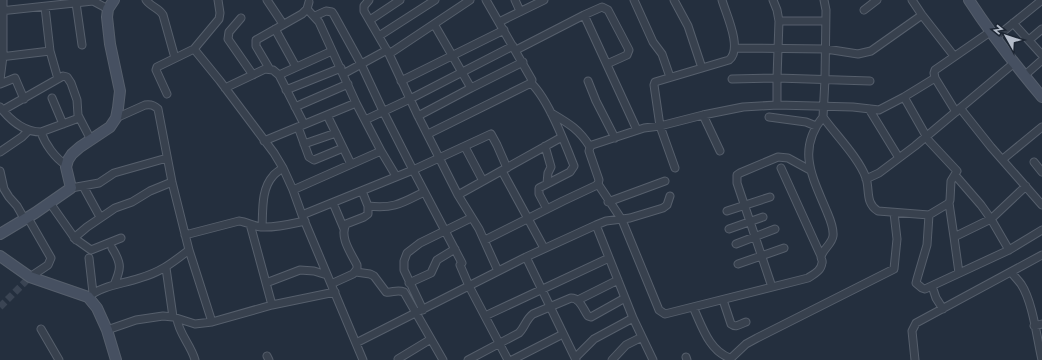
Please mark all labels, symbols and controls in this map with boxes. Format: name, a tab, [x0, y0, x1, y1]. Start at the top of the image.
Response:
north arrow	[986, 16, 1026, 56]
text: N	[989, 21, 1007, 38]

